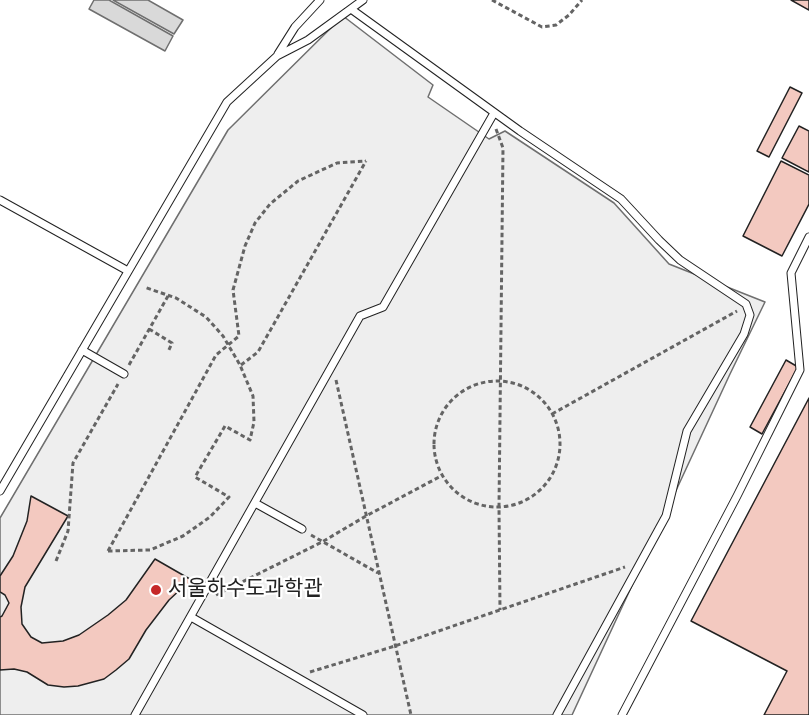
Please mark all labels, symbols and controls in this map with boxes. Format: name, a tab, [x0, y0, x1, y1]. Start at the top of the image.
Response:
place label: 서울하수도과학관	[168, 577, 323, 603]
marker: 서울하수도과학관	[149, 583, 163, 597]

